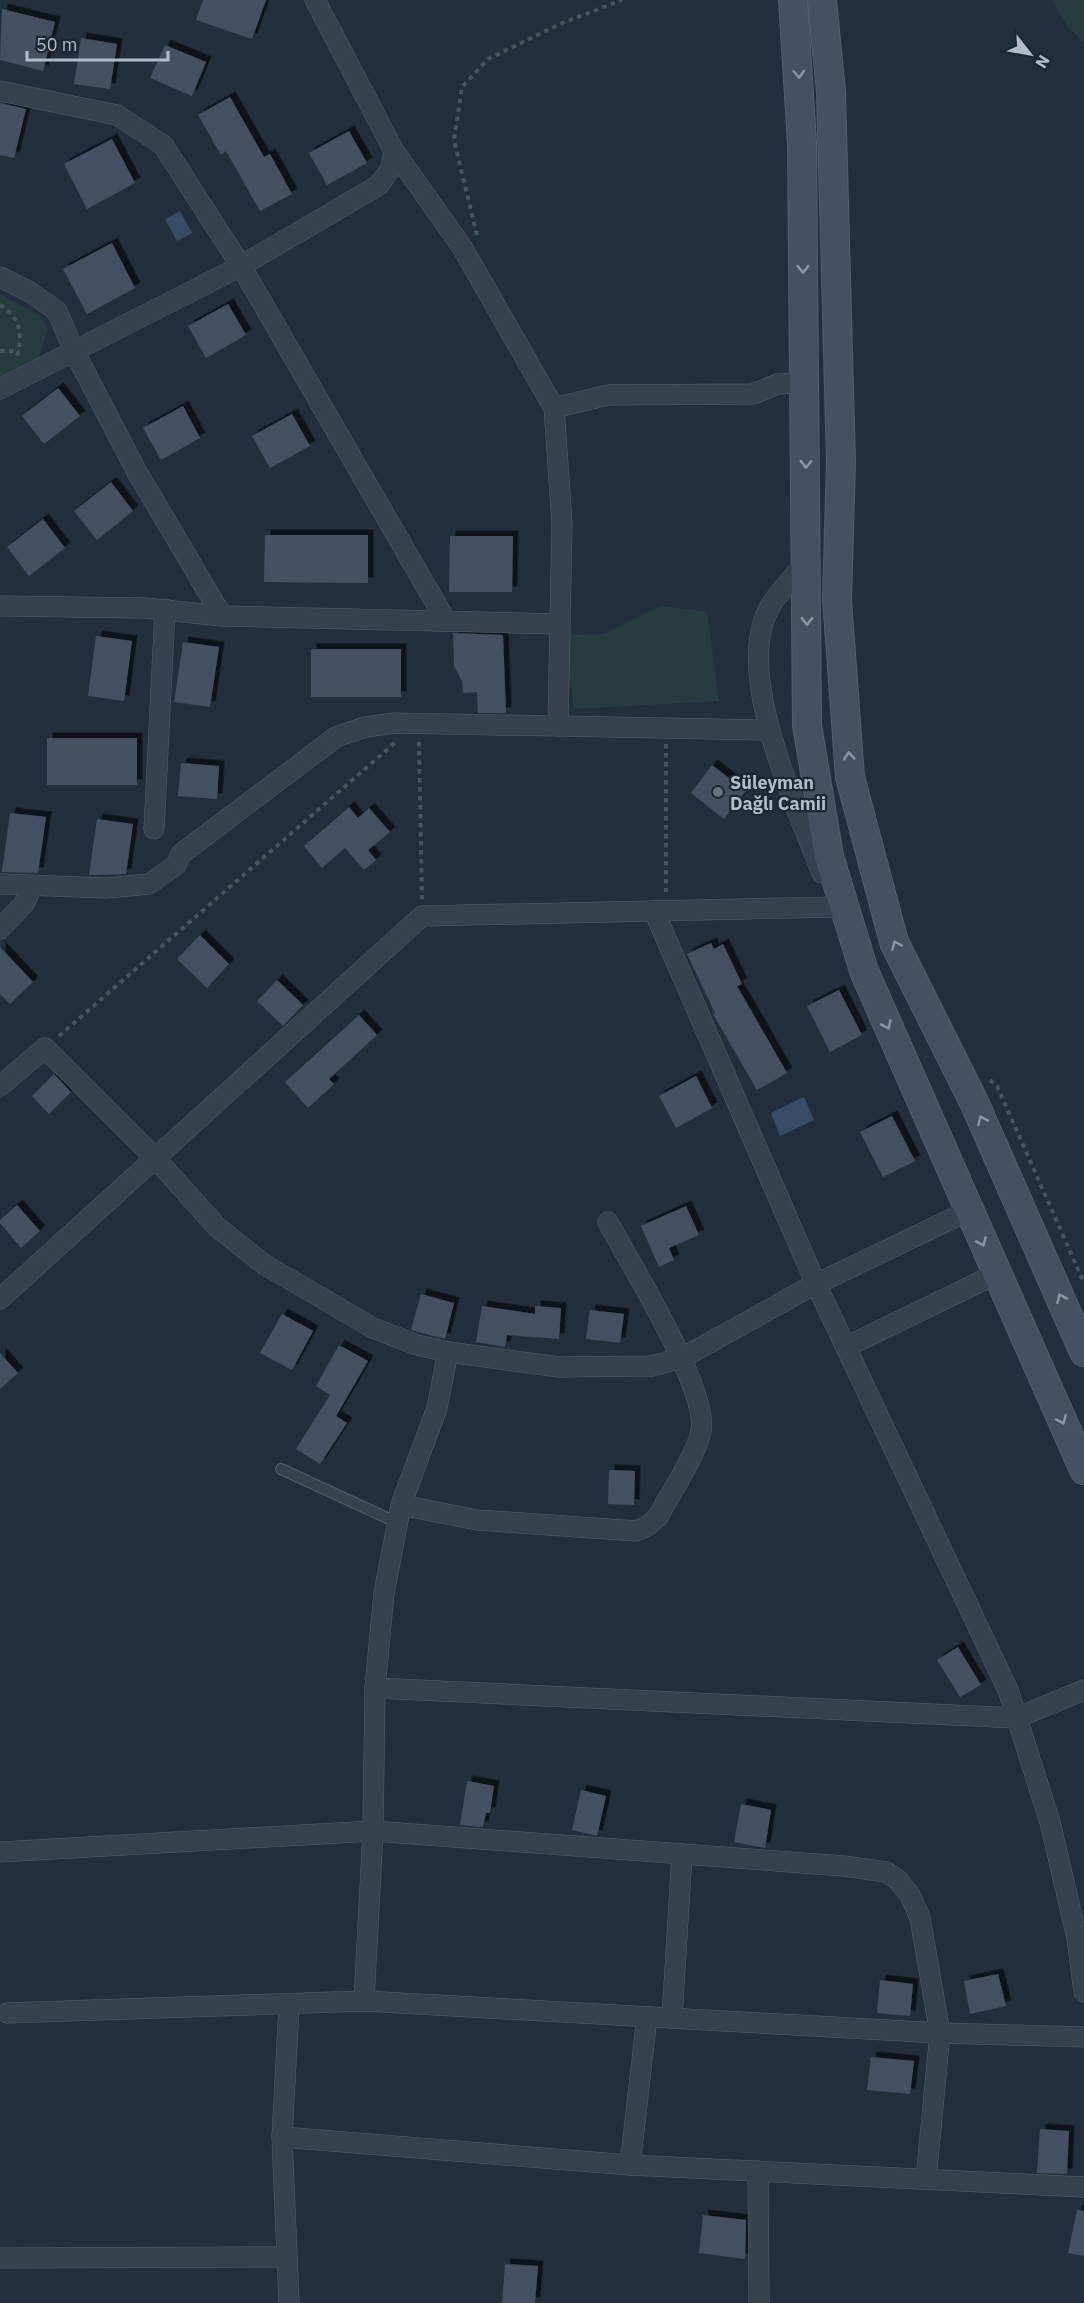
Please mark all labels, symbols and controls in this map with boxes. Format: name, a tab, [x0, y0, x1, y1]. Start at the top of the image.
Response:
scale bar	[27, 24, 168, 62]
north arrow	[1000, 24, 1060, 84]
text: 50 m	[36, 33, 78, 56]
text: N	[1031, 52, 1054, 72]
one-way arrow	[792, 69, 805, 78]
one-way arrow	[797, 264, 810, 273]
one-way arrow	[800, 459, 812, 468]
one-way arrow	[801, 616, 813, 625]
one-way arrow	[843, 752, 856, 761]
place label: Süleyman Dağlı Camii	[730, 771, 826, 815]
marker: Süleyman Dağlı Camii	[711, 785, 725, 799]
one-way arrow	[891, 940, 903, 951]
one-way arrow	[880, 1019, 892, 1030]
one-way arrow	[978, 1115, 990, 1126]
one-way arrow	[975, 1236, 987, 1247]
one-way arrow	[1056, 1294, 1068, 1305]
one-way arrow	[1054, 1414, 1066, 1425]

